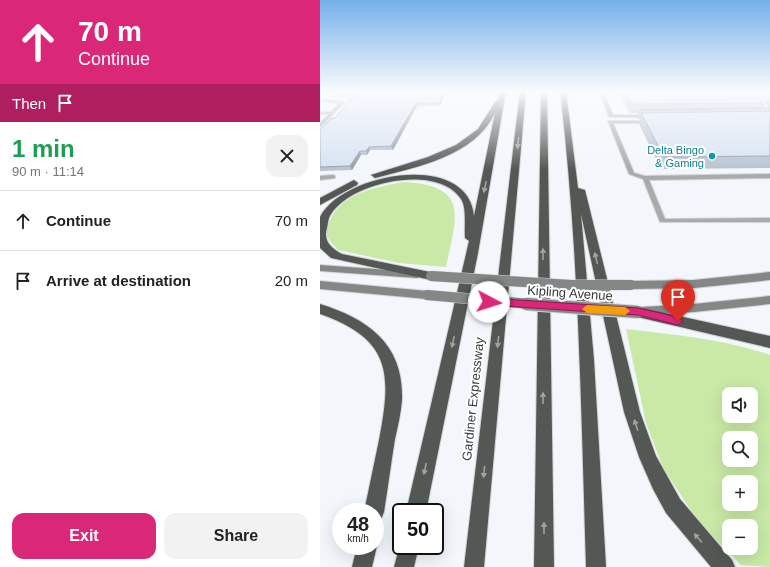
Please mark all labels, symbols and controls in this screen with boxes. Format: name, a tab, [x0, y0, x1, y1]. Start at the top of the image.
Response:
icon: ahead	[12, 16, 64, 68]
text: 70 m	[78, 16, 142, 47]
text: Continue	[78, 49, 150, 69]
icon: arrive	[54, 92, 76, 114]
text: Then	[12, 95, 46, 112]
text: 1 min	[12, 135, 75, 162]
button: close	[266, 135, 308, 177]
one-way arrow	[515, 137, 522, 149]
place label: Delta Bingo & Gaming	[647, 144, 704, 169]
marker: Delta Bingo & Gaming	[707, 151, 717, 161]
text: 90 m · 11:14	[12, 164, 84, 179]
one-way arrow	[482, 181, 488, 193]
icon: ahead	[12, 210, 34, 232]
text: Continue	[46, 212, 111, 229]
text: 70 m	[275, 212, 308, 229]
one-way arrow	[540, 247, 546, 260]
one-way arrow	[593, 252, 599, 264]
icon: arrive	[12, 270, 34, 292]
text: Arrive at destination	[46, 272, 191, 289]
text: 20 m	[275, 272, 308, 289]
pin	[661, 280, 695, 321]
position arrow	[468, 281, 510, 323]
street label: Kipling Avenue	[527, 283, 613, 303]
icon: arrive	[667, 286, 689, 308]
one-way arrow	[449, 336, 455, 348]
street label: Gardiner Expressway	[459, 336, 487, 462]
one-way arrow	[494, 336, 501, 348]
map controls	[722, 387, 758, 555]
button: sound	[722, 387, 758, 423]
one-way arrow	[540, 391, 546, 404]
one-way arrow	[633, 419, 639, 431]
button: search	[722, 431, 758, 467]
one-way arrow	[422, 463, 428, 475]
one-way arrow	[481, 466, 488, 478]
button: +	[722, 475, 758, 511]
speed limit sign: 50	[392, 503, 444, 555]
button: Exit	[12, 513, 156, 559]
button: Share	[164, 513, 308, 559]
text: 48	[347, 513, 369, 535]
button: −	[722, 519, 758, 555]
one-way arrow	[541, 521, 547, 534]
text: km/h	[347, 533, 369, 544]
one-way arrow	[694, 533, 703, 543]

